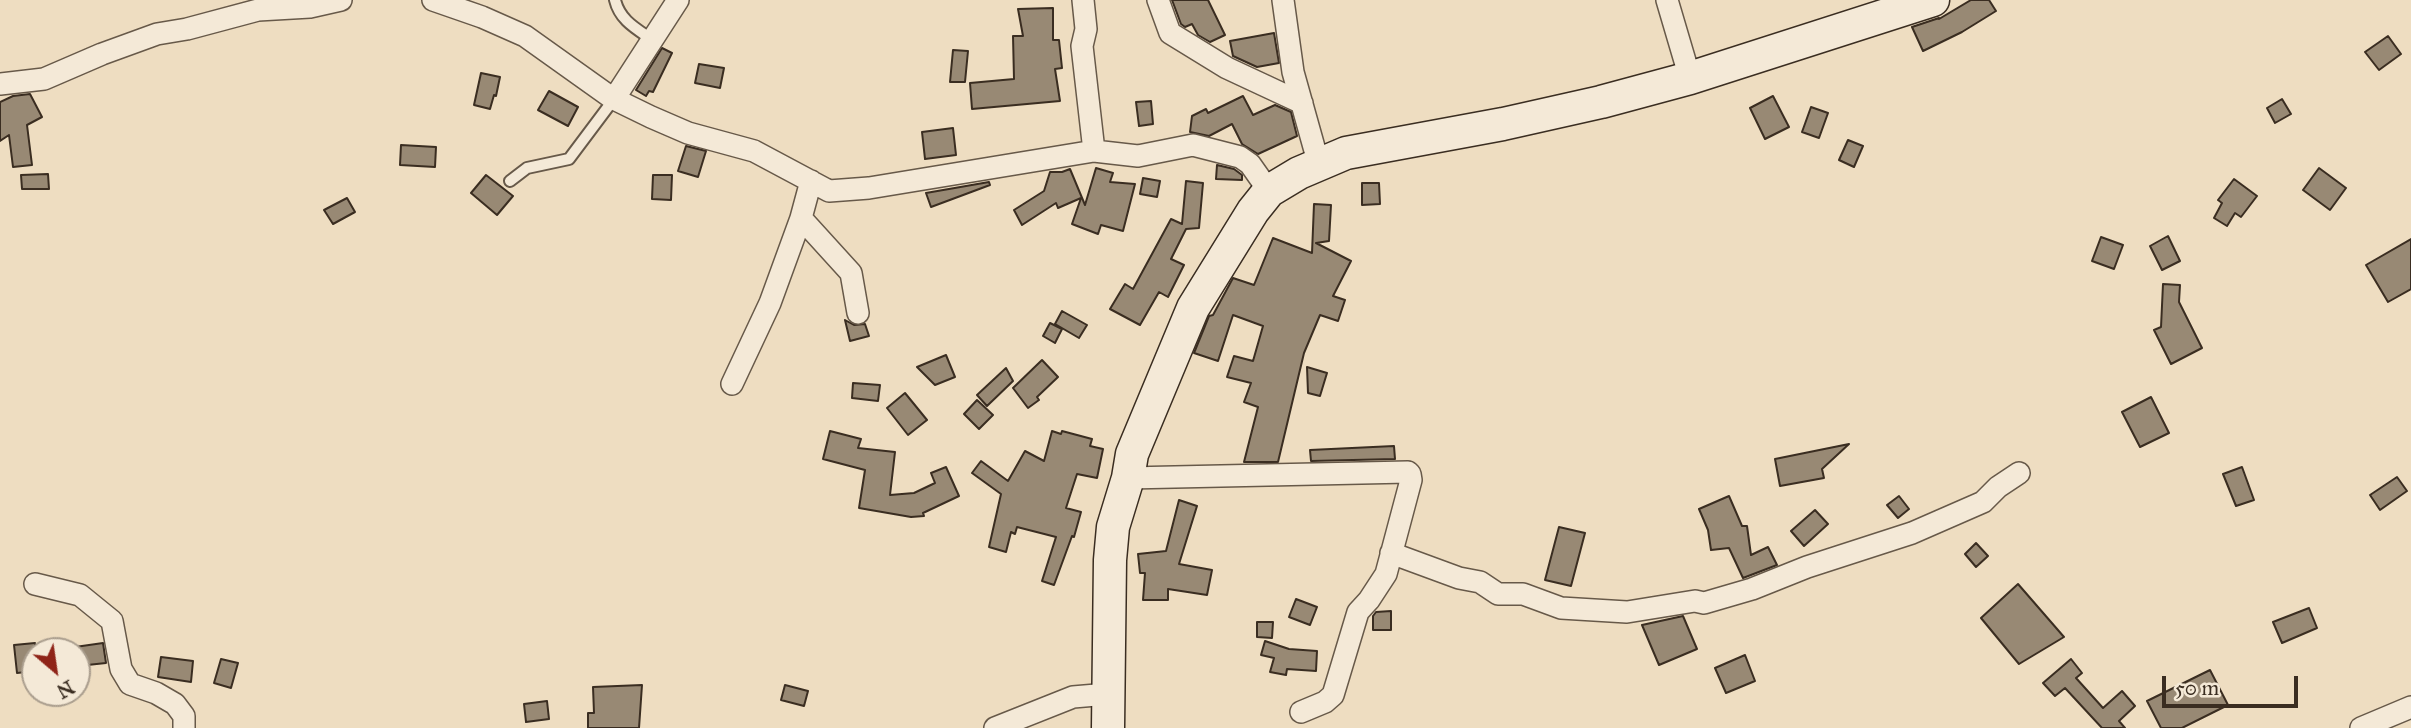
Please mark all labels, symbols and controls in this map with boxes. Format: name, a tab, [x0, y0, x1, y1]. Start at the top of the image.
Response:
north arrow	[21, 637, 91, 707]
scale bar	[2166, 662, 2302, 706]
text: N	[53, 675, 78, 703]
text: 50 m	[2175, 675, 2219, 701]

